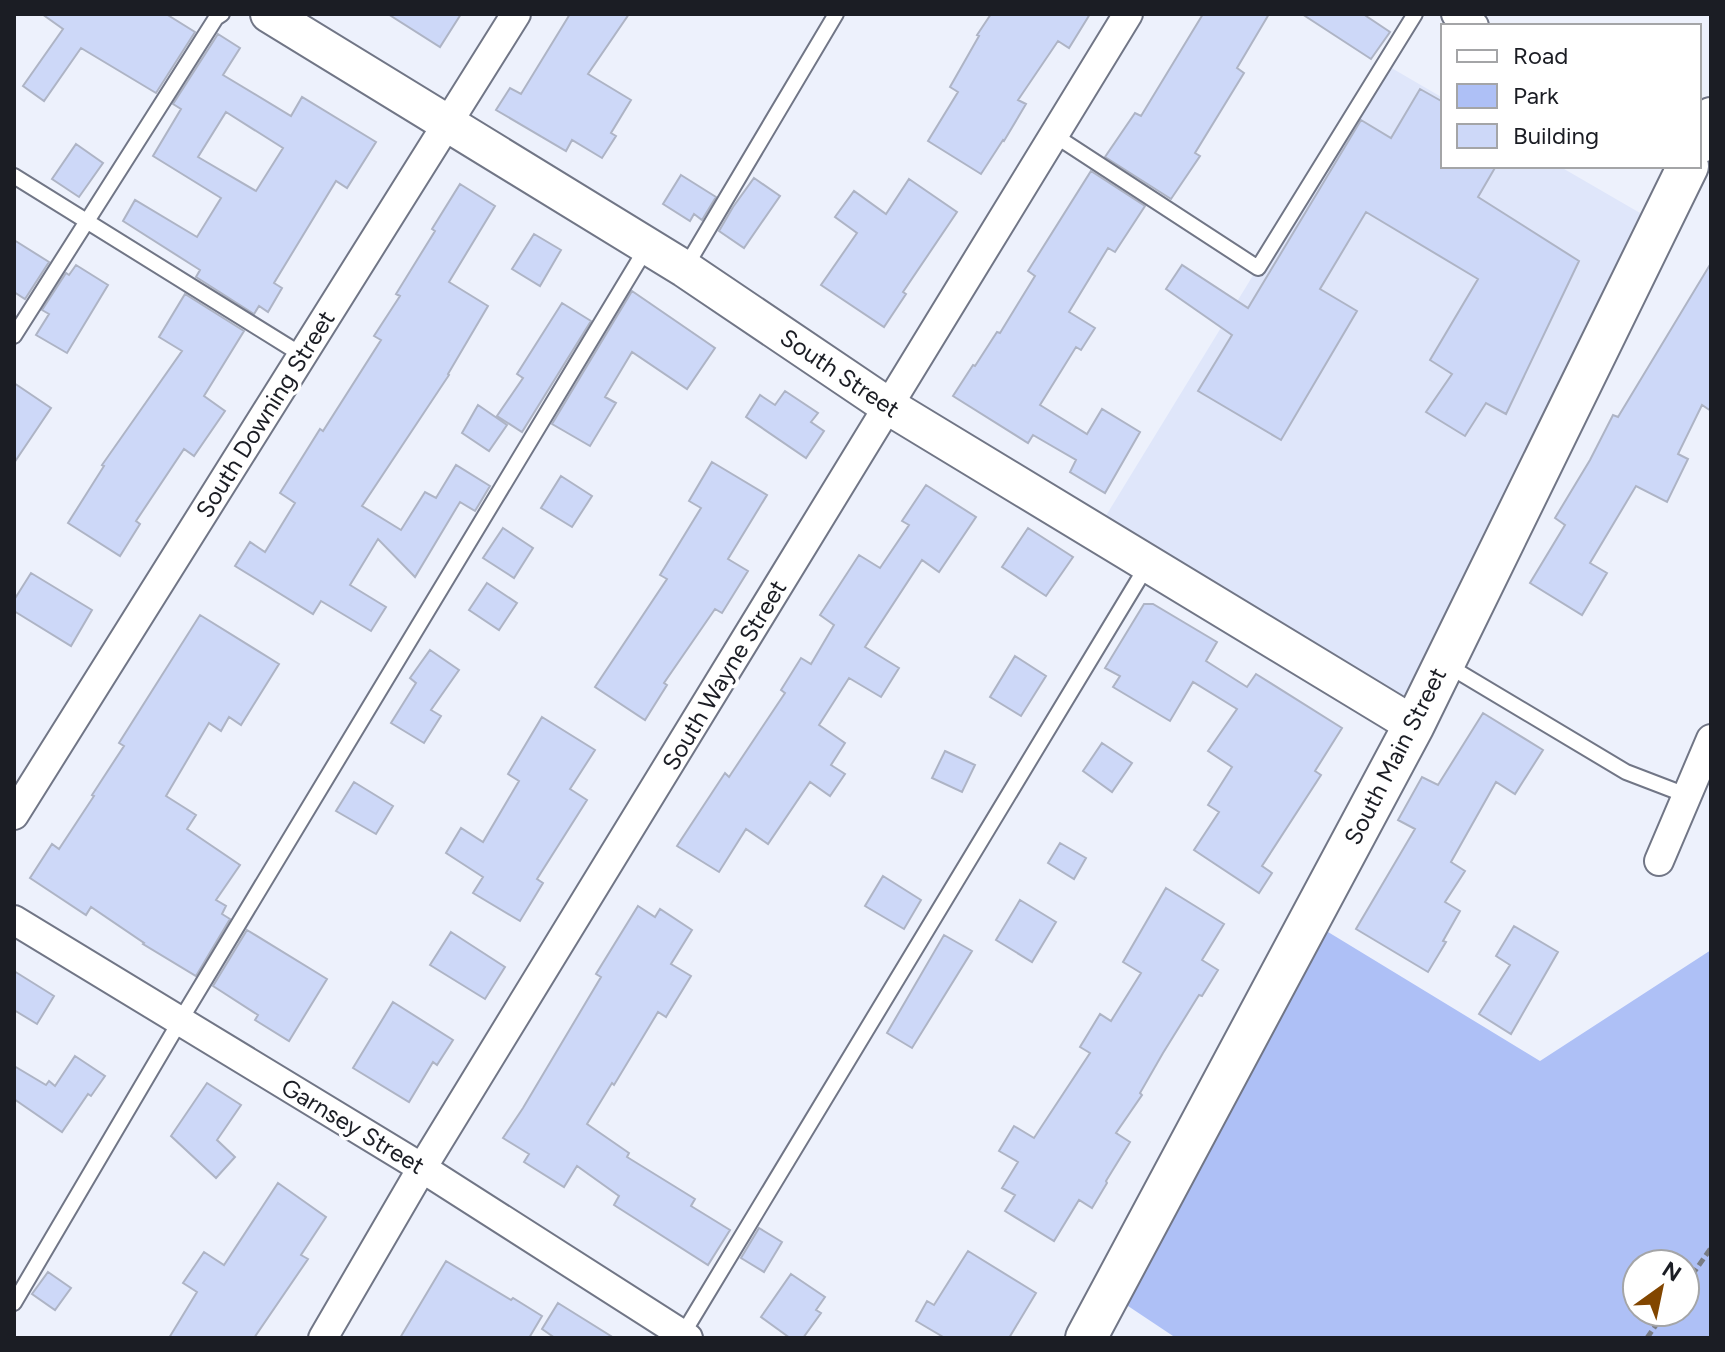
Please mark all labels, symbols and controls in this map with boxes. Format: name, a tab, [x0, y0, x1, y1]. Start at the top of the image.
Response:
legend	[1441, 24, 1701, 168]
text: Road	[1513, 41, 1568, 70]
text: Park	[1513, 81, 1559, 110]
text: Building	[1513, 121, 1599, 150]
street label: South Downing Street	[189, 305, 341, 523]
street label: South Street	[775, 322, 905, 424]
street label: South Wayne Street	[656, 575, 792, 775]
street label: South Main Street	[1338, 663, 1452, 849]
street label: Garnsey Street	[276, 1072, 430, 1180]
north arrow	[1621, 1248, 1701, 1328]
text: N	[1657, 1256, 1686, 1288]

